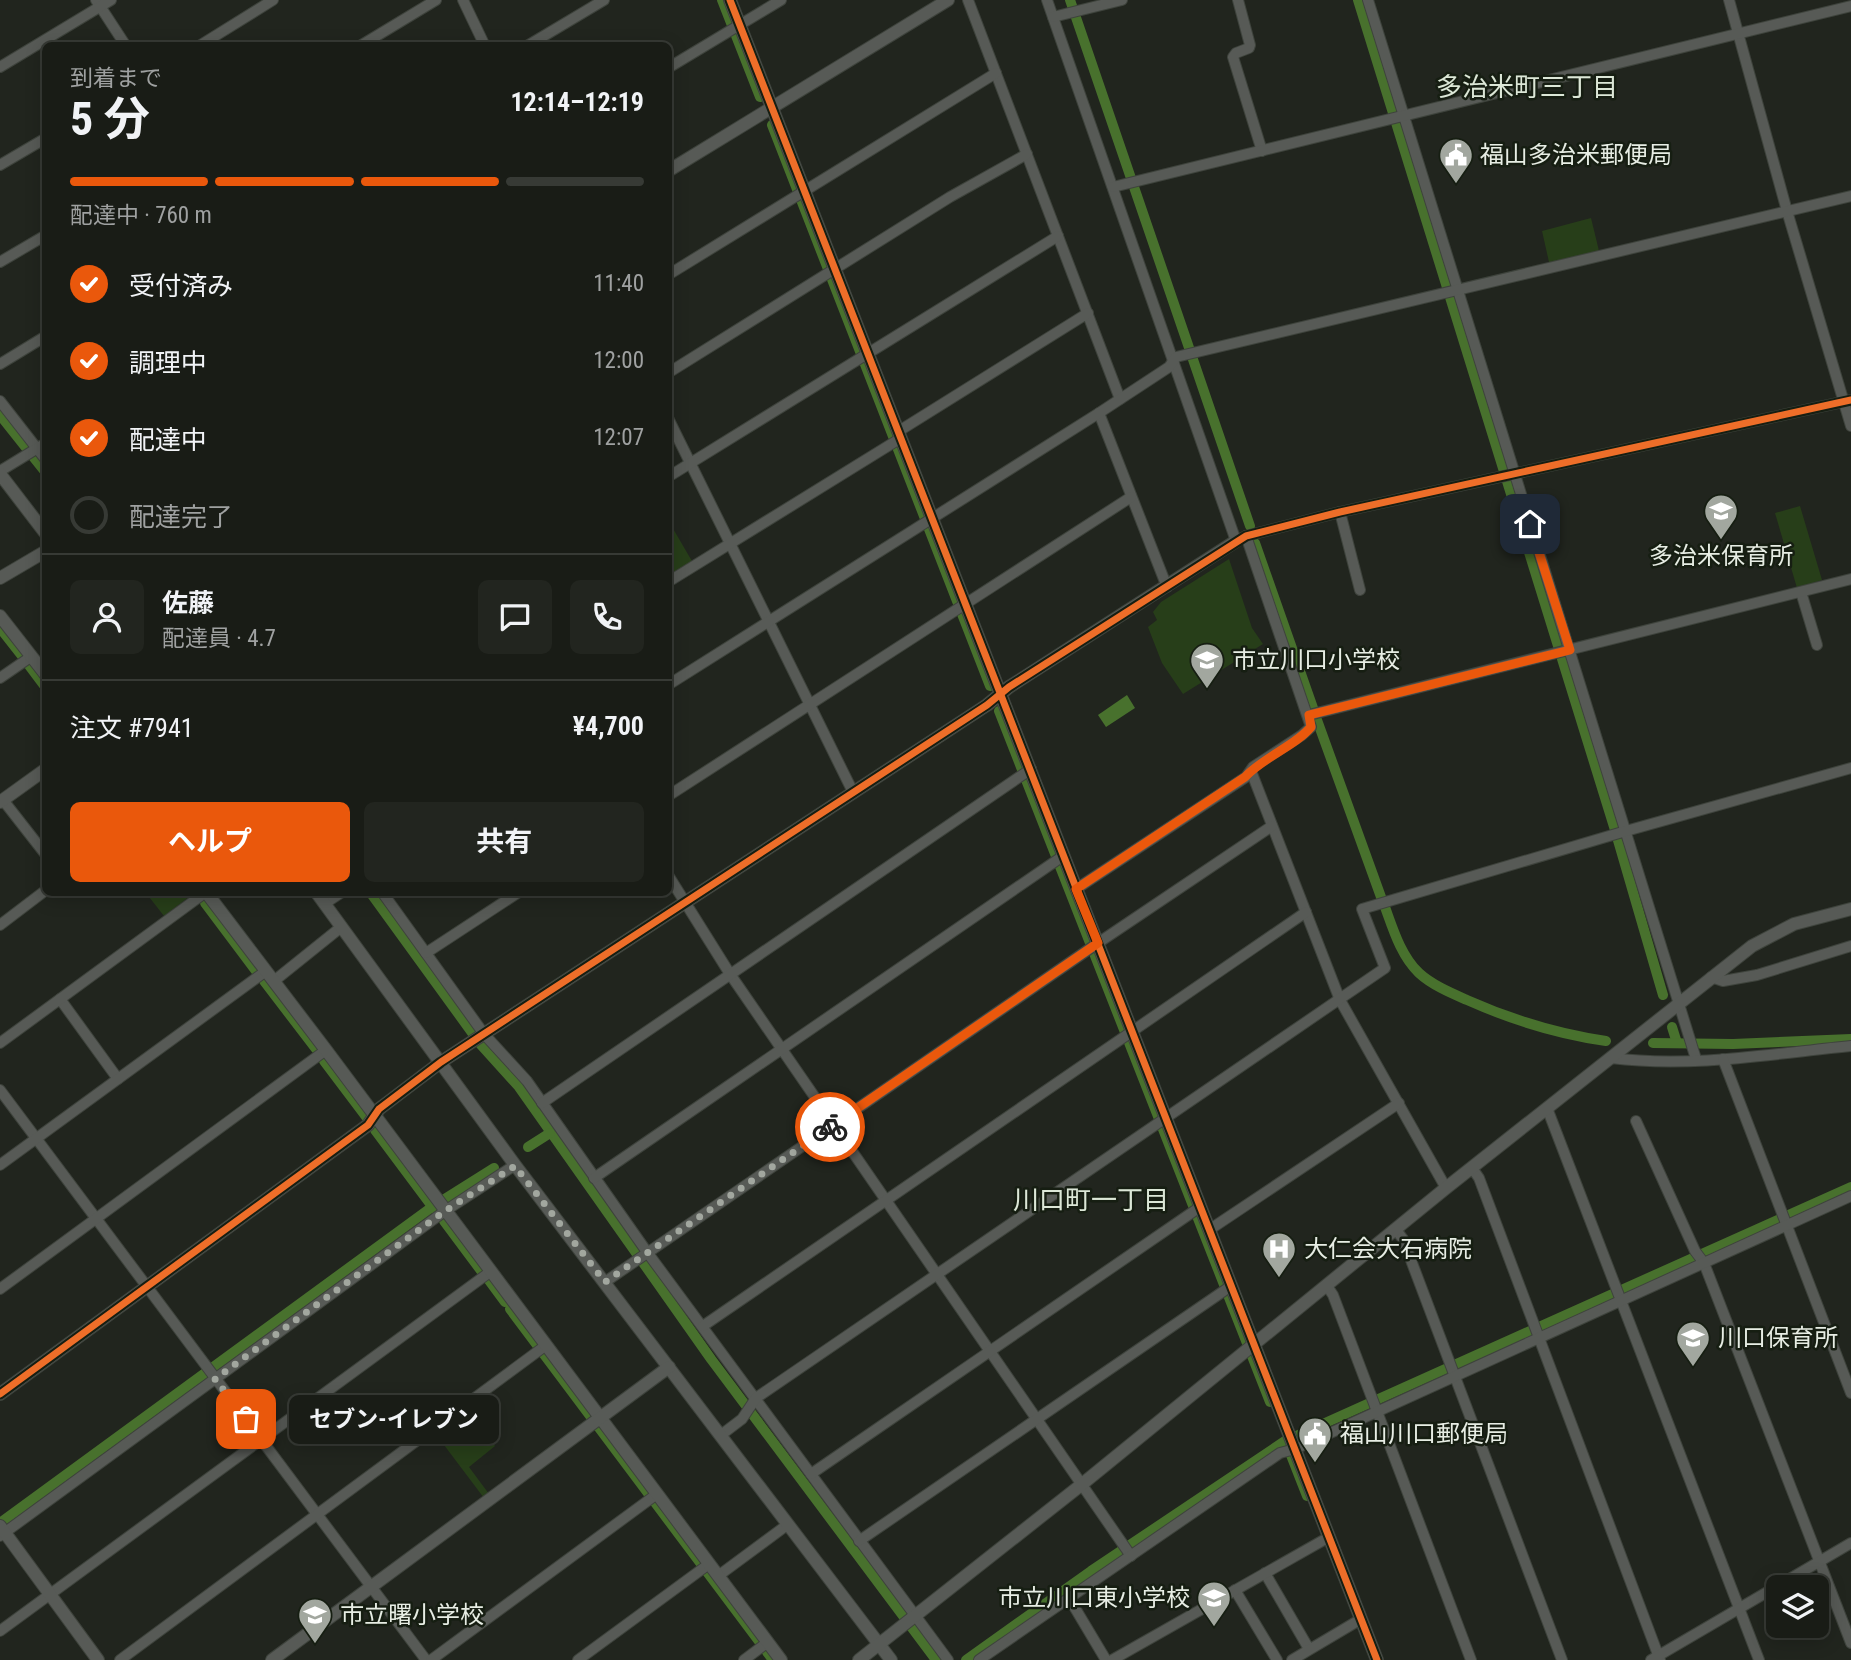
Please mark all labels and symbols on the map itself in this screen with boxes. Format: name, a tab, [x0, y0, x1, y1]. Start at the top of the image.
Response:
district label: 多治米町三丁目	[1436, 72, 1618, 102]
public building icon: 福山多治米郵便局	[1437, 136, 1475, 185]
place label: 福山多治米郵便局	[1480, 141, 1672, 169]
school or university icon: 多治米保育所	[1702, 492, 1740, 541]
pin	[1500, 494, 1560, 554]
place label: 多治米保育所	[1649, 542, 1793, 570]
school or university icon: 市立川口小学校	[1188, 641, 1226, 690]
place label: 市立川口小学校	[1232, 646, 1400, 674]
courier	[795, 1092, 865, 1162]
district label: 川口町一丁目	[1013, 1185, 1169, 1215]
hospital icon: 大仁会大石病院	[1260, 1230, 1298, 1279]
place label: 大仁会大石病院	[1304, 1235, 1472, 1263]
school or university icon: 川口保育所	[1674, 1319, 1712, 1368]
place label: 川口保育所	[1718, 1324, 1838, 1352]
pin	[216, 1389, 276, 1449]
callout: セブン-イレブン	[288, 1394, 498, 1444]
public building icon: 福山川口郵便局	[1296, 1415, 1334, 1464]
place label: 福山川口郵便局	[1340, 1420, 1508, 1448]
school or university icon: 市立川口東小学校	[1195, 1579, 1233, 1628]
place label: 市立川口東小学校	[998, 1584, 1190, 1612]
school or university icon: 市立曙小学校	[296, 1596, 334, 1645]
place label: 市立曙小学校	[340, 1601, 484, 1629]

